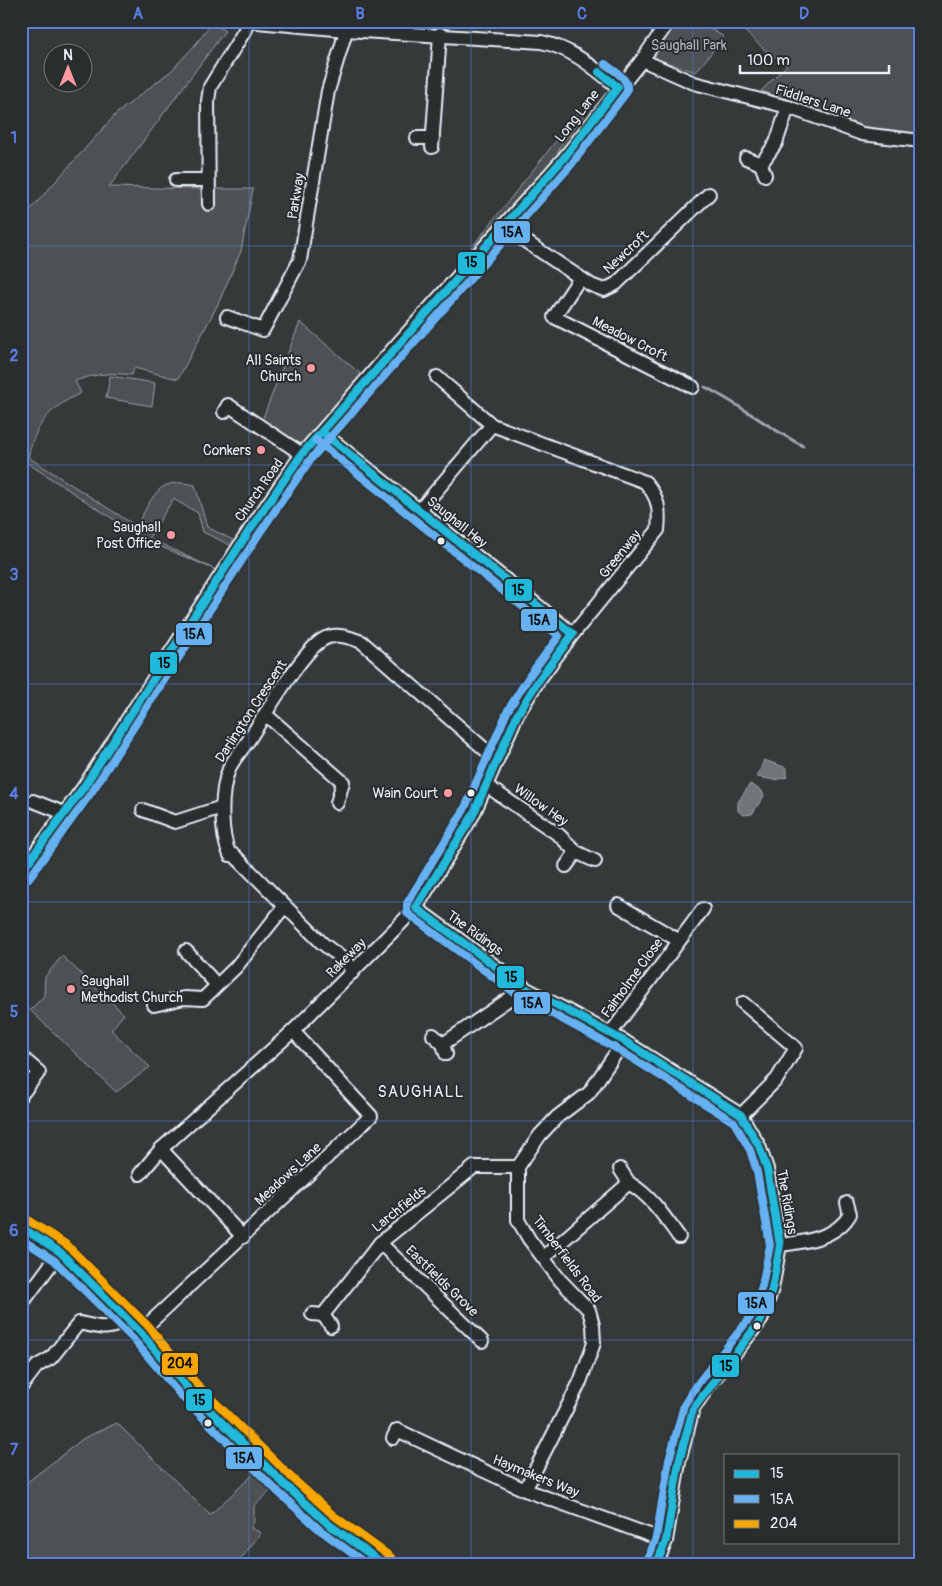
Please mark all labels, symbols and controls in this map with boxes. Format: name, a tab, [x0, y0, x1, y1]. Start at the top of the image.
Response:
text: A	[133, 4, 144, 24]
text: B	[355, 4, 365, 24]
text: C	[577, 4, 587, 24]
text: D	[799, 4, 809, 24]
park label: Saughall Park	[651, 37, 727, 54]
north arrow	[42, 42, 92, 92]
scale bar	[740, 42, 888, 74]
text: N	[63, 47, 73, 64]
text: 100 m	[747, 51, 790, 70]
street label: Fiddlers Lane	[773, 81, 853, 121]
street label: Long Lane	[551, 86, 603, 146]
text: 1	[11, 128, 17, 148]
street label: Parkway	[284, 172, 308, 220]
line badge: 15A	[493, 220, 531, 244]
text: 15A	[501, 224, 523, 241]
street label: Newcroft	[600, 226, 653, 277]
line badge: 15	[457, 251, 486, 275]
text: 15	[464, 254, 478, 271]
street label: Meadow Croft	[590, 313, 671, 365]
text: 2	[10, 346, 19, 366]
place label: All Saints Church	[246, 352, 302, 385]
marker: All Saints Church	[305, 362, 317, 374]
place label: Conkers	[203, 442, 252, 459]
marker: Conkers	[255, 444, 267, 456]
street label: Church Road	[231, 455, 287, 525]
street label: Saughall Hey	[423, 493, 491, 551]
place label: Saughall Post Office	[96, 519, 161, 552]
street label: Greenway	[595, 526, 645, 582]
marker: Saughall Post Office	[165, 529, 177, 541]
unlabelled marker	[436, 536, 446, 546]
text: 3	[10, 565, 19, 585]
line badge: 15	[504, 578, 533, 602]
text: 15	[511, 582, 525, 599]
line badge: 15A	[520, 608, 558, 632]
text: 15A	[528, 612, 550, 629]
line badge: 15A	[175, 622, 213, 646]
text: 15A	[183, 626, 205, 643]
line badge: 15	[149, 651, 178, 675]
text: 15	[157, 655, 171, 672]
street label: Darlington Crescent	[212, 656, 291, 765]
street label: Willow Hey	[511, 780, 571, 830]
text: 4	[9, 784, 19, 804]
place label: Wain Court	[372, 785, 438, 802]
marker: Wain Court	[442, 787, 454, 799]
unlabelled marker	[466, 788, 476, 798]
street label: The Ridings	[444, 907, 507, 960]
street label: Rakeway	[323, 935, 369, 981]
street label: Fairholme Close	[597, 935, 667, 1021]
line badge: 15	[496, 965, 525, 989]
text: 15	[504, 969, 518, 986]
place label: Saughall Methodist Church	[81, 973, 183, 1006]
marker: Saughall Methodist Church	[65, 983, 77, 995]
line badge: 15A	[513, 991, 551, 1015]
text: 15A	[521, 995, 543, 1012]
text: 5	[10, 1002, 19, 1022]
district label: SAUGHALL	[377, 1082, 465, 1102]
street label: Meadows Lane	[251, 1139, 325, 1209]
street label: The Ridings	[773, 1168, 801, 1236]
street label: Larchfields	[369, 1182, 430, 1236]
street label: Timberfields Road	[529, 1212, 605, 1306]
text: 6	[9, 1221, 19, 1241]
street label: Eastfields Grove	[402, 1242, 482, 1320]
line badge: 15A	[737, 1291, 775, 1315]
text: 15A	[745, 1295, 767, 1312]
unlabelled marker	[752, 1321, 762, 1331]
line badge: 204	[161, 1352, 199, 1376]
line badge: 15	[711, 1354, 740, 1378]
text: 204	[167, 1355, 194, 1372]
text: 15	[719, 1358, 733, 1375]
line badge: 15	[185, 1388, 213, 1412]
text: 15	[192, 1392, 206, 1409]
unlabelled marker	[203, 1418, 213, 1428]
text: 7	[10, 1440, 19, 1460]
line badge: 15A	[225, 1446, 263, 1470]
text: 15A	[233, 1450, 255, 1467]
street label: Haymakers Way	[490, 1451, 582, 1501]
legend	[724, 1454, 900, 1544]
text: 15	[770, 1464, 784, 1483]
text: 15A	[770, 1490, 794, 1509]
text: 204	[770, 1514, 798, 1533]

